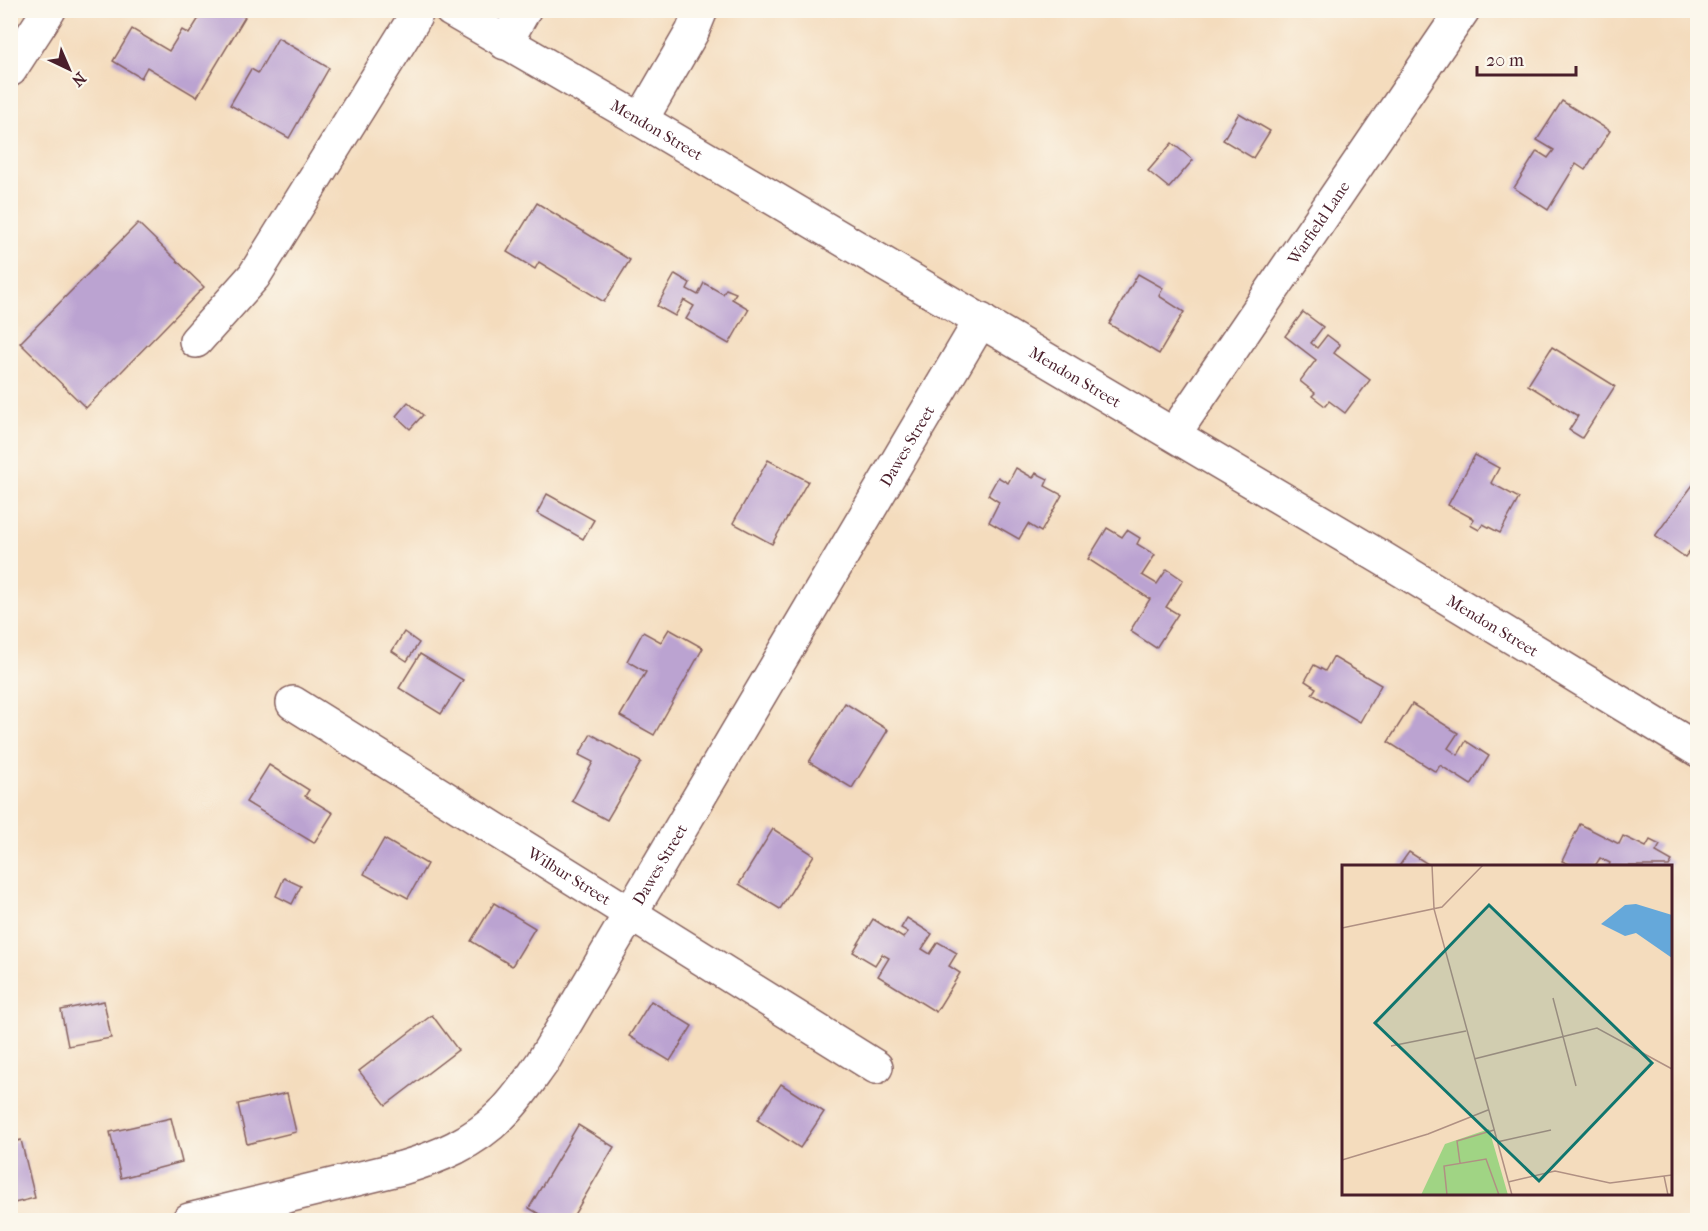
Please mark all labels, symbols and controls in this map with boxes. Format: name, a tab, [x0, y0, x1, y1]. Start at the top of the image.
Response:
north arrow	[39, 39, 99, 99]
scale bar	[1477, 39, 1576, 77]
text: 20 m	[1486, 50, 1524, 71]
text: N	[67, 68, 90, 91]
street label: Mendon Street	[607, 96, 706, 164]
street label: Warfield Lane	[1283, 178, 1354, 269]
street label: Mendon Street	[1026, 343, 1125, 412]
street label: Dawes Street	[876, 402, 938, 490]
street label: Mendon Street	[1443, 591, 1542, 661]
street label: Dawes Street	[629, 820, 691, 908]
street label: Wilbur Street	[523, 842, 615, 909]
inset map	[1342, 865, 1672, 1195]

